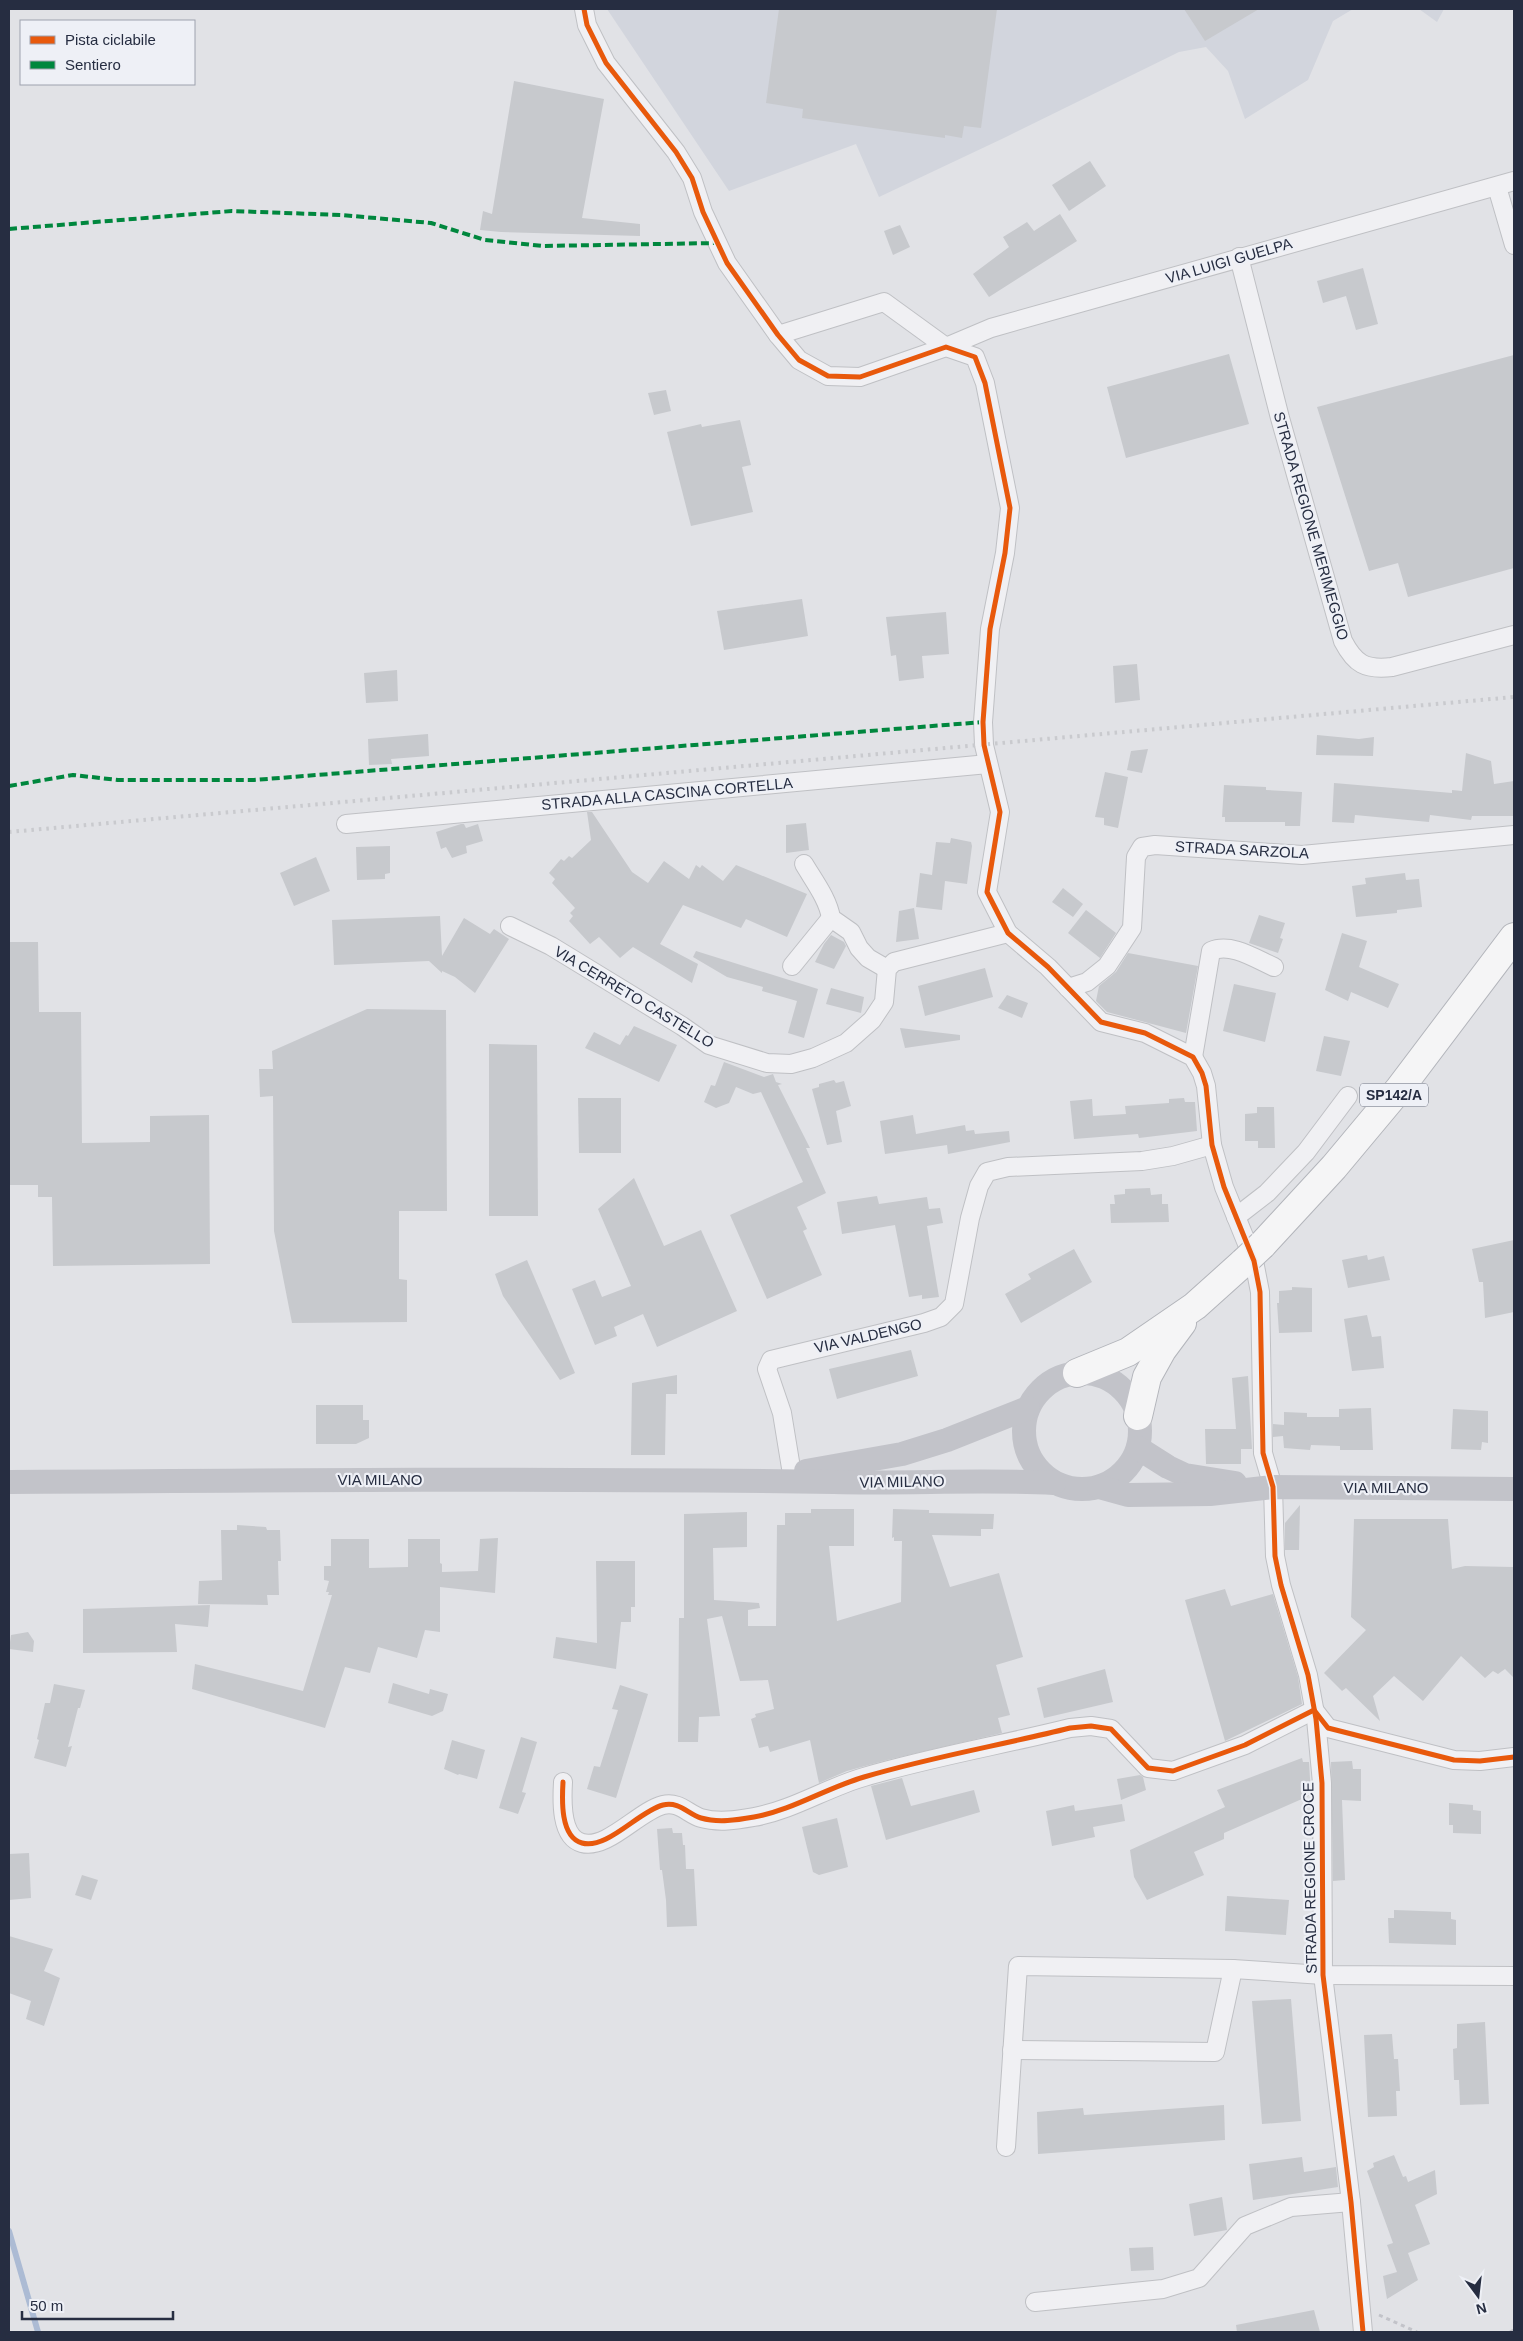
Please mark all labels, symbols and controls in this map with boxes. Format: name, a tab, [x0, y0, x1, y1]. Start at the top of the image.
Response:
legend	[20, 20, 195, 85]
text: Pista ciclabile	[65, 31, 156, 48]
text: Sentiero	[65, 56, 121, 73]
street label: VIA LUIGI GUELPA	[1164, 234, 1294, 287]
street label: STRADA REGIONE MERIMEGGIO	[1271, 410, 1352, 642]
street label: STRADA ALLA CASCINA CORTELLA	[541, 774, 793, 813]
street label: STRADA SARZOLA	[1175, 838, 1309, 862]
street label: VIA CERRETO CASTELLO	[551, 942, 717, 1051]
road number: SP142/A	[1360, 1084, 1428, 1106]
street label: VIA VALDENGO	[812, 1315, 923, 1356]
street label: VIA MILANO	[337, 1471, 423, 1488]
street label: VIA MILANO	[859, 1472, 945, 1491]
street label: VIA MILANO	[1343, 1479, 1429, 1496]
street label: STRADA REGIONE CROCE	[1299, 1782, 1320, 1974]
north arrow	[1453, 2271, 1503, 2321]
scale bar	[22, 2288, 174, 2320]
text: 50 m	[30, 2297, 63, 2314]
text: N	[1474, 2300, 1488, 2318]

